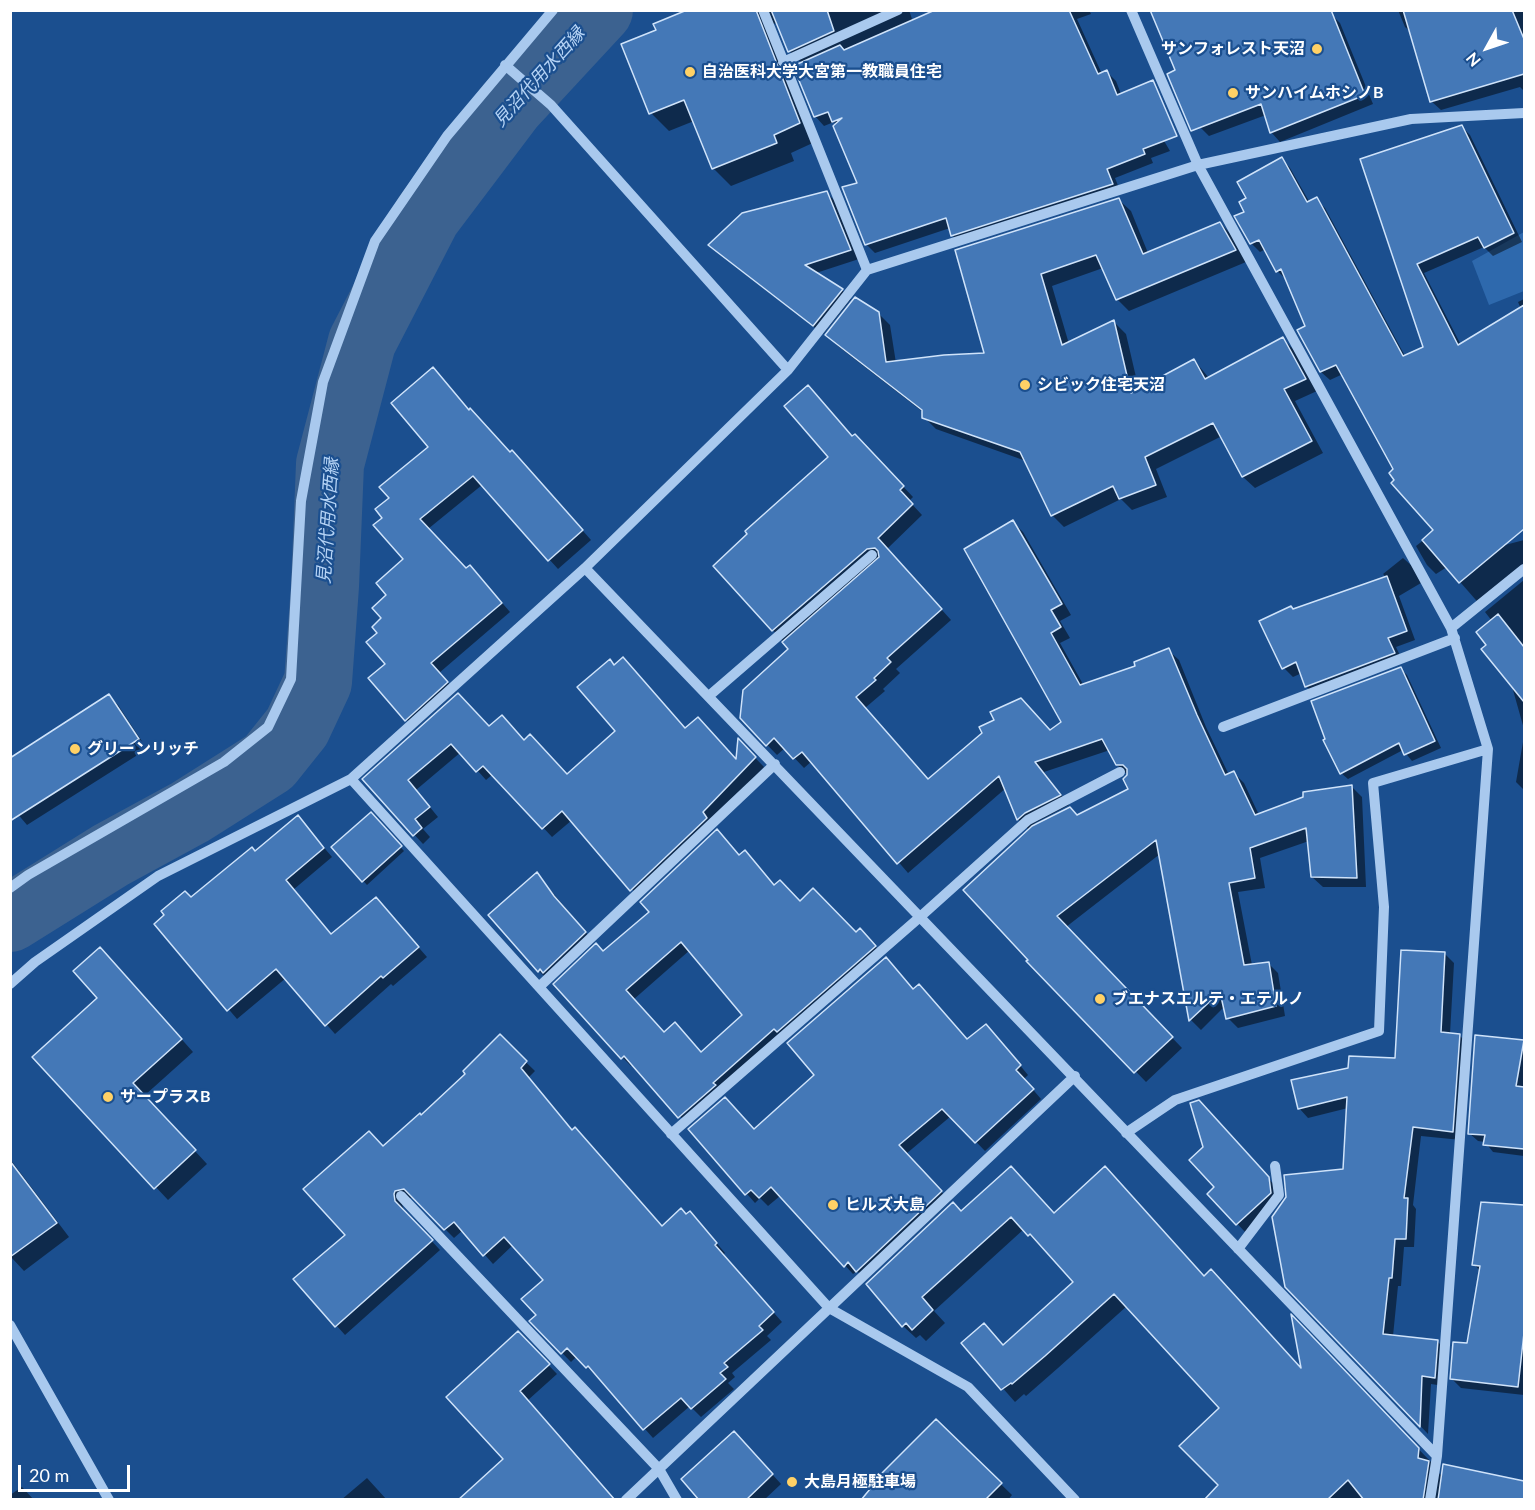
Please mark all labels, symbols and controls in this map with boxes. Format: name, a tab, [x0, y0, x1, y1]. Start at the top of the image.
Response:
north arrow	[1457, 18, 1517, 78]
water label: 見沼代用水西縁	[489, 23, 589, 131]
place label: サンフォレスト天沼	[1161, 39, 1305, 59]
marker: サンフォレスト天沼	[1310, 42, 1324, 56]
text: N	[1462, 49, 1484, 71]
place label: 自治医科大学大宮第一教職員住宅	[702, 62, 942, 82]
marker: 自治医科大学大宮第一教職員住宅	[683, 65, 697, 79]
place label: サンハイムホシノB	[1245, 83, 1384, 103]
marker: サンハイムホシノB	[1226, 86, 1240, 100]
place label: シビック住宅天沼	[1037, 375, 1165, 395]
marker: シビック住宅天沼	[1018, 378, 1032, 392]
water label: 見沼代用水西縁	[313, 457, 343, 585]
place label: グリーンリッチ	[87, 739, 199, 759]
marker: グリーンリッチ	[68, 742, 82, 756]
place label: ブエナスエルテ・エテルノ	[1112, 989, 1304, 1009]
marker: ブエナスエルテ・エテルノ	[1093, 992, 1107, 1006]
place label: サープラスB	[120, 1087, 211, 1107]
marker: サープラスB	[101, 1090, 115, 1104]
place label: ヒルズ大島	[845, 1195, 925, 1215]
marker: ヒルズ大島	[826, 1198, 840, 1212]
scale bar	[21, 1453, 134, 1491]
text: 20 m	[29, 1464, 69, 1486]
place label: 大島月極駐車場	[804, 1472, 916, 1492]
marker: 大島月極駐車場	[785, 1475, 799, 1489]

